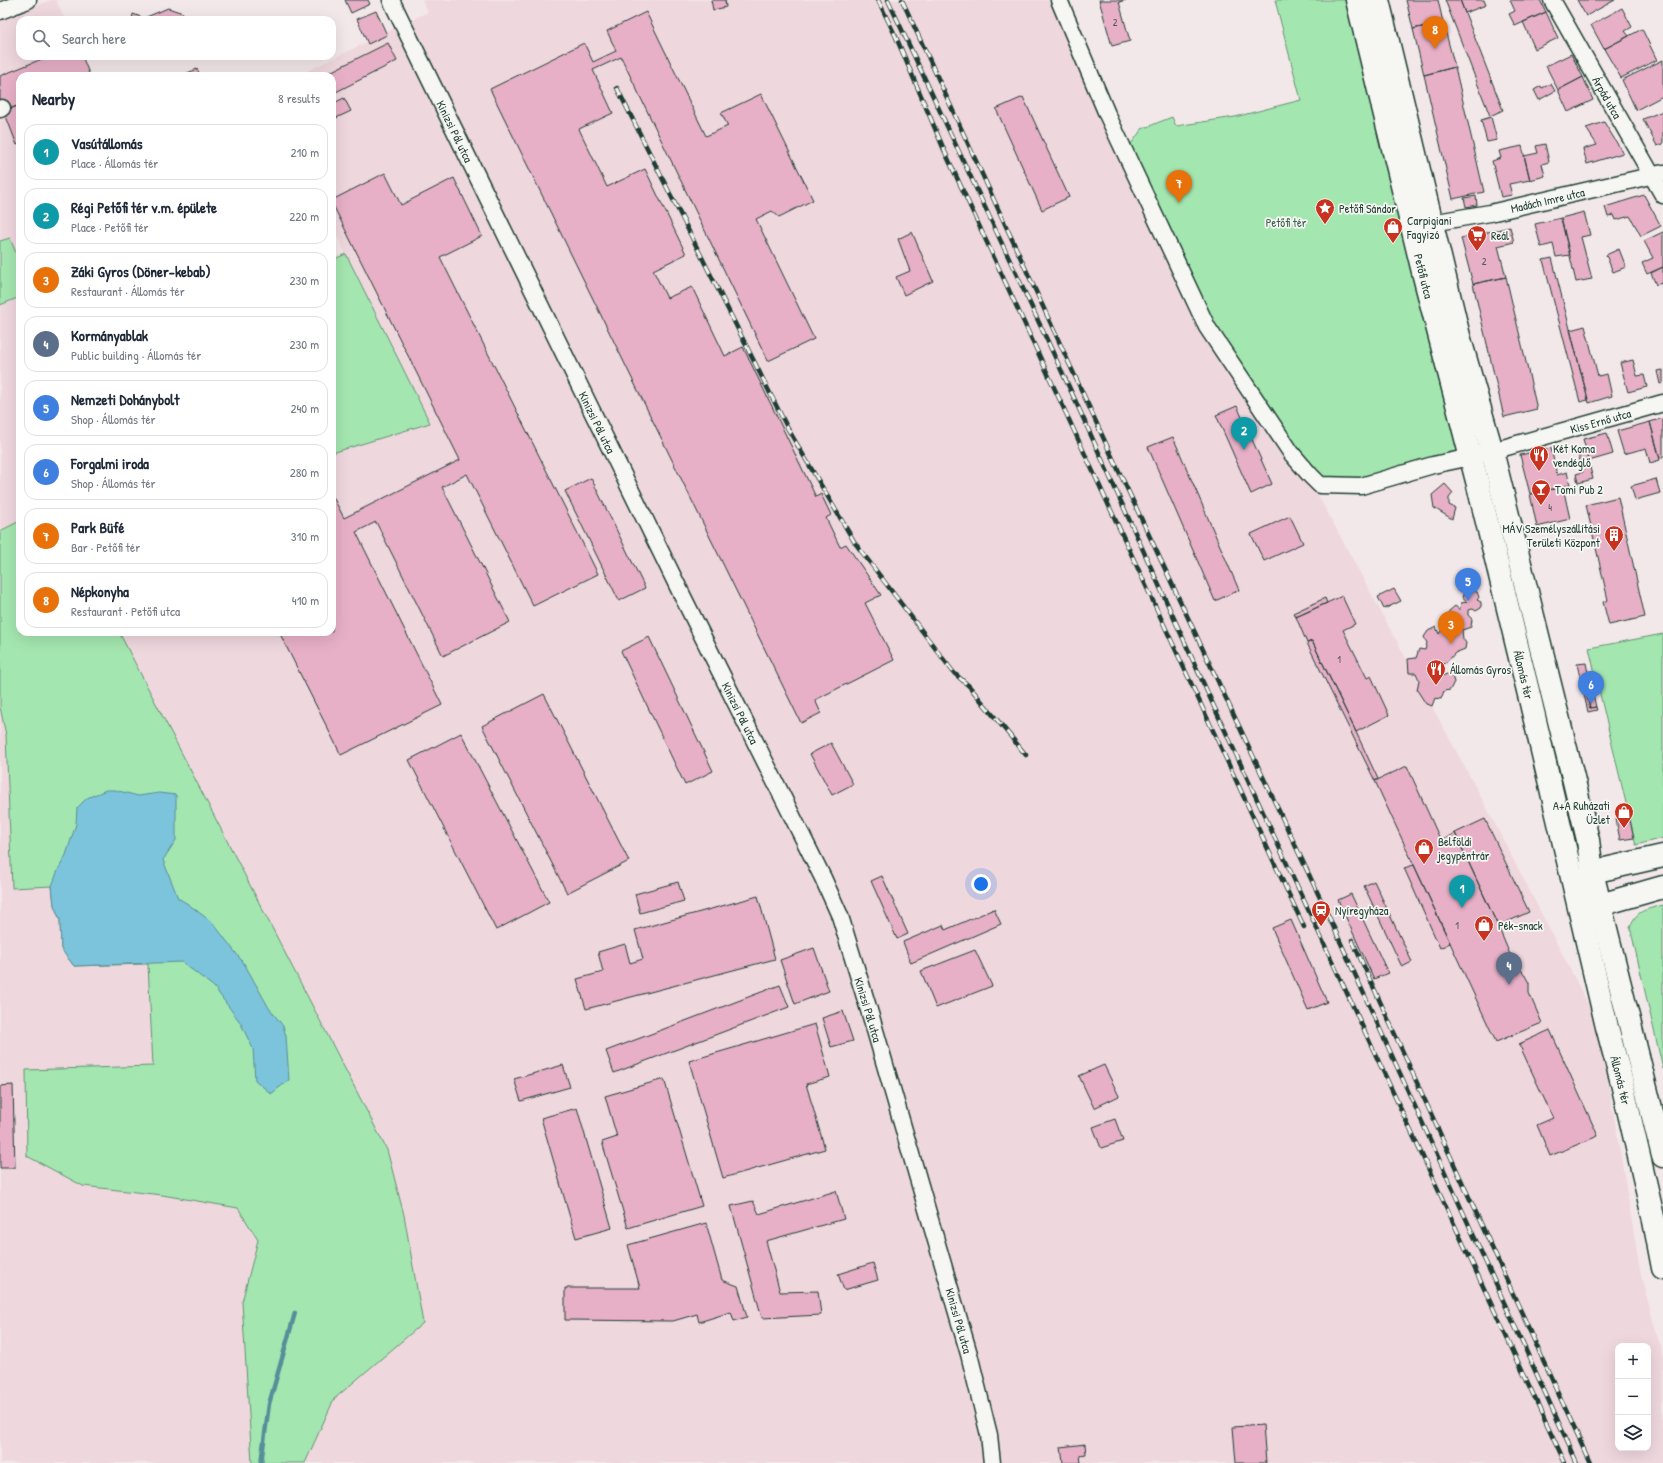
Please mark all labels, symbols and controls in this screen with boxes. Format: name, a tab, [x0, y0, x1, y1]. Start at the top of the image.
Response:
search box	[16, 16, 336, 60]
house number: 2	[1113, 16, 1118, 29]
pin: 8	[1422, 16, 1448, 49]
icon: search	[30, 27, 52, 49]
text: Search here	[62, 28, 126, 49]
street label: Árpád utca	[1589, 73, 1626, 122]
text: Nearby	[32, 87, 75, 110]
text: 8 results	[278, 89, 320, 107]
street label: Kinizsi Pál utca	[433, 97, 478, 165]
text: Vasútállomás	[71, 133, 143, 154]
text: 1	[44, 143, 48, 161]
text: 210 m	[291, 143, 319, 161]
text: Place · Állomás tér	[71, 154, 158, 172]
pin: 7	[1166, 170, 1192, 203]
street label: Madách Imre utca	[1509, 183, 1586, 216]
text: Régi Petőfi tér v.m. épülete	[71, 197, 217, 218]
place icon: Petőfi Sándor	[1314, 197, 1336, 225]
place label: Petőfi Sándor	[1339, 200, 1396, 217]
text: 2	[43, 207, 49, 225]
text: 220 m	[289, 207, 319, 225]
place label: Carpigiani Fagyizó	[1406, 212, 1452, 243]
park label: Petőfi tér	[1266, 214, 1307, 231]
shop icon: Carpigiani Fagyizó	[1382, 216, 1404, 244]
text: Place · Petőfi tér	[71, 218, 149, 236]
supermarket icon: Reál	[1466, 224, 1488, 252]
place label: Reál	[1491, 227, 1510, 244]
street label: Petőfi utca	[1410, 252, 1438, 300]
house number: 2	[1482, 255, 1487, 268]
text: Záki Gyros (Döner-kebab)	[71, 261, 211, 282]
text: 3	[43, 271, 49, 289]
text: 230 m	[289, 271, 319, 289]
text: Restaurant · Állomás tér	[71, 282, 185, 300]
text: Kormányablak	[71, 325, 148, 346]
text: 4	[44, 335, 48, 353]
text: 230 m	[289, 335, 319, 353]
text: Public building · Állomás tér	[71, 346, 201, 364]
street label: Kinizsi Pál utca	[575, 388, 620, 456]
text: Nemzeti Dohánybolt	[71, 389, 179, 410]
text: 5	[43, 399, 49, 417]
text: 240 m	[290, 399, 319, 417]
street label: Kiss Ernő utca	[1568, 404, 1633, 437]
text: Shop · Állomás tér	[71, 410, 156, 428]
pin: 2	[1231, 417, 1257, 450]
place label: Két Koma vendéglő	[1553, 440, 1595, 471]
restaurant icon: Két Koma vendéglő	[1528, 444, 1550, 472]
text: Forgalmi iroda	[71, 453, 149, 474]
text: 6	[43, 463, 49, 481]
text: 280 m	[290, 463, 319, 481]
text: Shop · Állomás tér	[71, 474, 156, 492]
bar icon: Tomi Pub 2	[1530, 478, 1552, 506]
place label: Tomi Pub 2	[1555, 481, 1603, 498]
house number: 4	[1548, 501, 1552, 514]
text: Park Büfé	[71, 517, 125, 538]
place label: MÁV Személyszállítási Területi Központ	[1502, 520, 1601, 551]
building icon: MÁV Személyszállítási Területi Központ	[1603, 524, 1625, 552]
text: 7	[43, 527, 49, 545]
text: 310 m	[291, 527, 319, 545]
text: Bar · Petőfi tér	[71, 538, 140, 556]
pin: 5	[1455, 568, 1481, 601]
text: Népkonyha	[71, 581, 129, 602]
text: 8	[43, 591, 49, 609]
text: 410 m	[292, 591, 319, 609]
text: Restaurant · Petőfi utca	[71, 602, 180, 620]
pin: 3	[1438, 611, 1464, 644]
street label: Állomás tér	[1510, 648, 1538, 701]
house number: 1	[1337, 653, 1341, 666]
restaurant icon: Állomás Gyros	[1425, 658, 1447, 686]
place label: Állomás Gyros	[1450, 661, 1511, 678]
pin: 6	[1578, 671, 1604, 704]
street label: Kinizsi Pál utca	[718, 679, 763, 747]
place label: A+A Ruházati Üzlet	[1553, 797, 1611, 828]
shop icon: A+A Ruházati Üzlet	[1613, 801, 1635, 829]
place label: Belföldi jegypéntrár	[1436, 833, 1490, 864]
shop icon: Belföldi jegypéntrár	[1413, 837, 1435, 865]
your location	[971, 874, 991, 894]
pin: 1	[1449, 875, 1475, 908]
station icon: Nyíregyháza	[1310, 899, 1332, 927]
place label: Nyíregyháza	[1335, 902, 1389, 919]
shop icon: Pék-snack	[1473, 914, 1495, 942]
place label: Pék-snack	[1498, 917, 1543, 934]
house number: 1	[1455, 919, 1459, 932]
pin: 4	[1496, 952, 1522, 985]
street label: Kinizsi Pál utca	[851, 975, 887, 1044]
street label: Állomás tér	[1607, 1054, 1635, 1107]
street label: Kinizsi Pál utca	[942, 1286, 977, 1355]
map controls	[1615, 1343, 1651, 1451]
button: +	[1615, 1343, 1651, 1379]
button: −	[1615, 1379, 1651, 1415]
button: layers	[1615, 1415, 1651, 1451]

